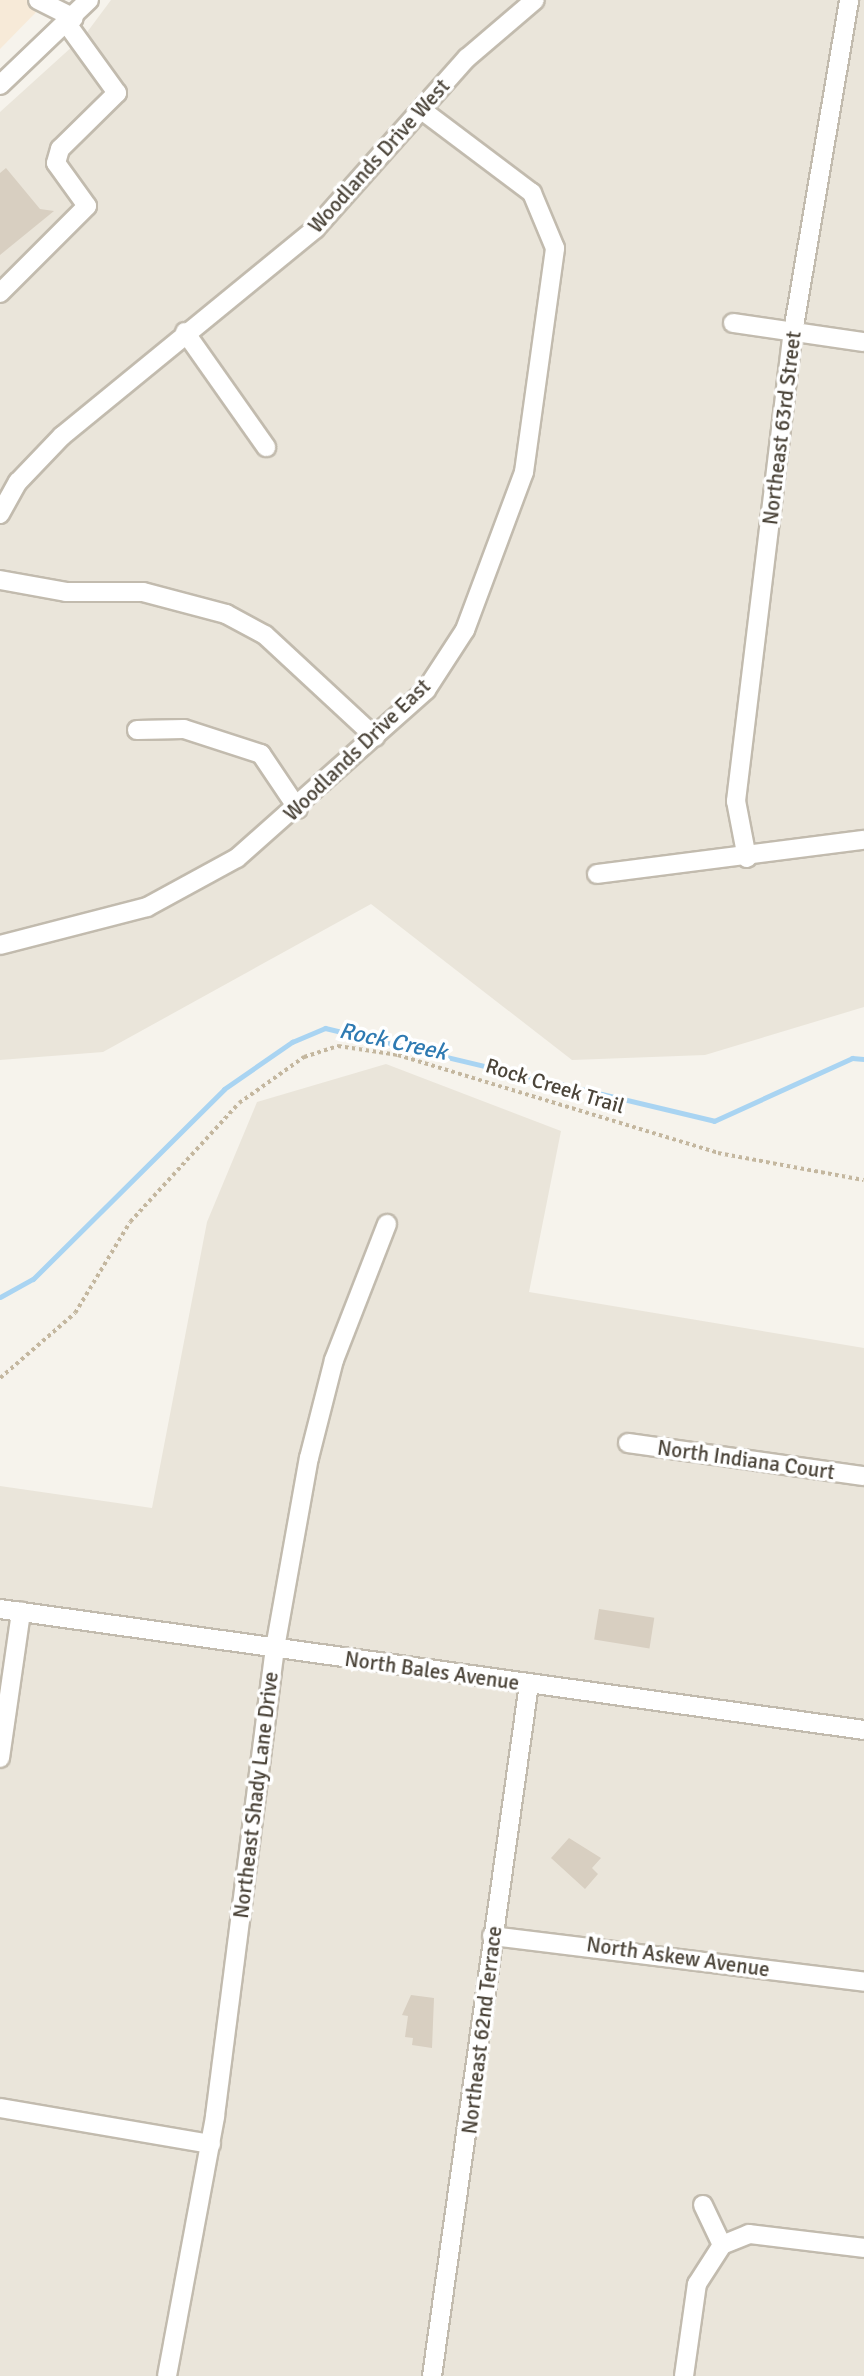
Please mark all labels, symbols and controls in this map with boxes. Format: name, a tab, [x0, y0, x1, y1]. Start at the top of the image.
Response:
street label: Woodlands Drive West	[303, 74, 455, 238]
street label: Northeast 63rd Street	[758, 330, 806, 526]
street label: Woodlands Drive East	[279, 674, 435, 826]
water label: Rock Creek	[337, 1017, 449, 1067]
street label: Rock Creek Trail	[482, 1053, 628, 1119]
street label: North Indiana Court	[656, 1435, 836, 1485]
street label: North Bales Avenue	[343, 1646, 521, 1696]
street label: Northeast Shady Lane Drive	[228, 1670, 284, 1920]
street label: Northeast 62nd Terrace	[457, 1924, 507, 2136]
street label: North Askew Avenue	[585, 1932, 771, 1982]

